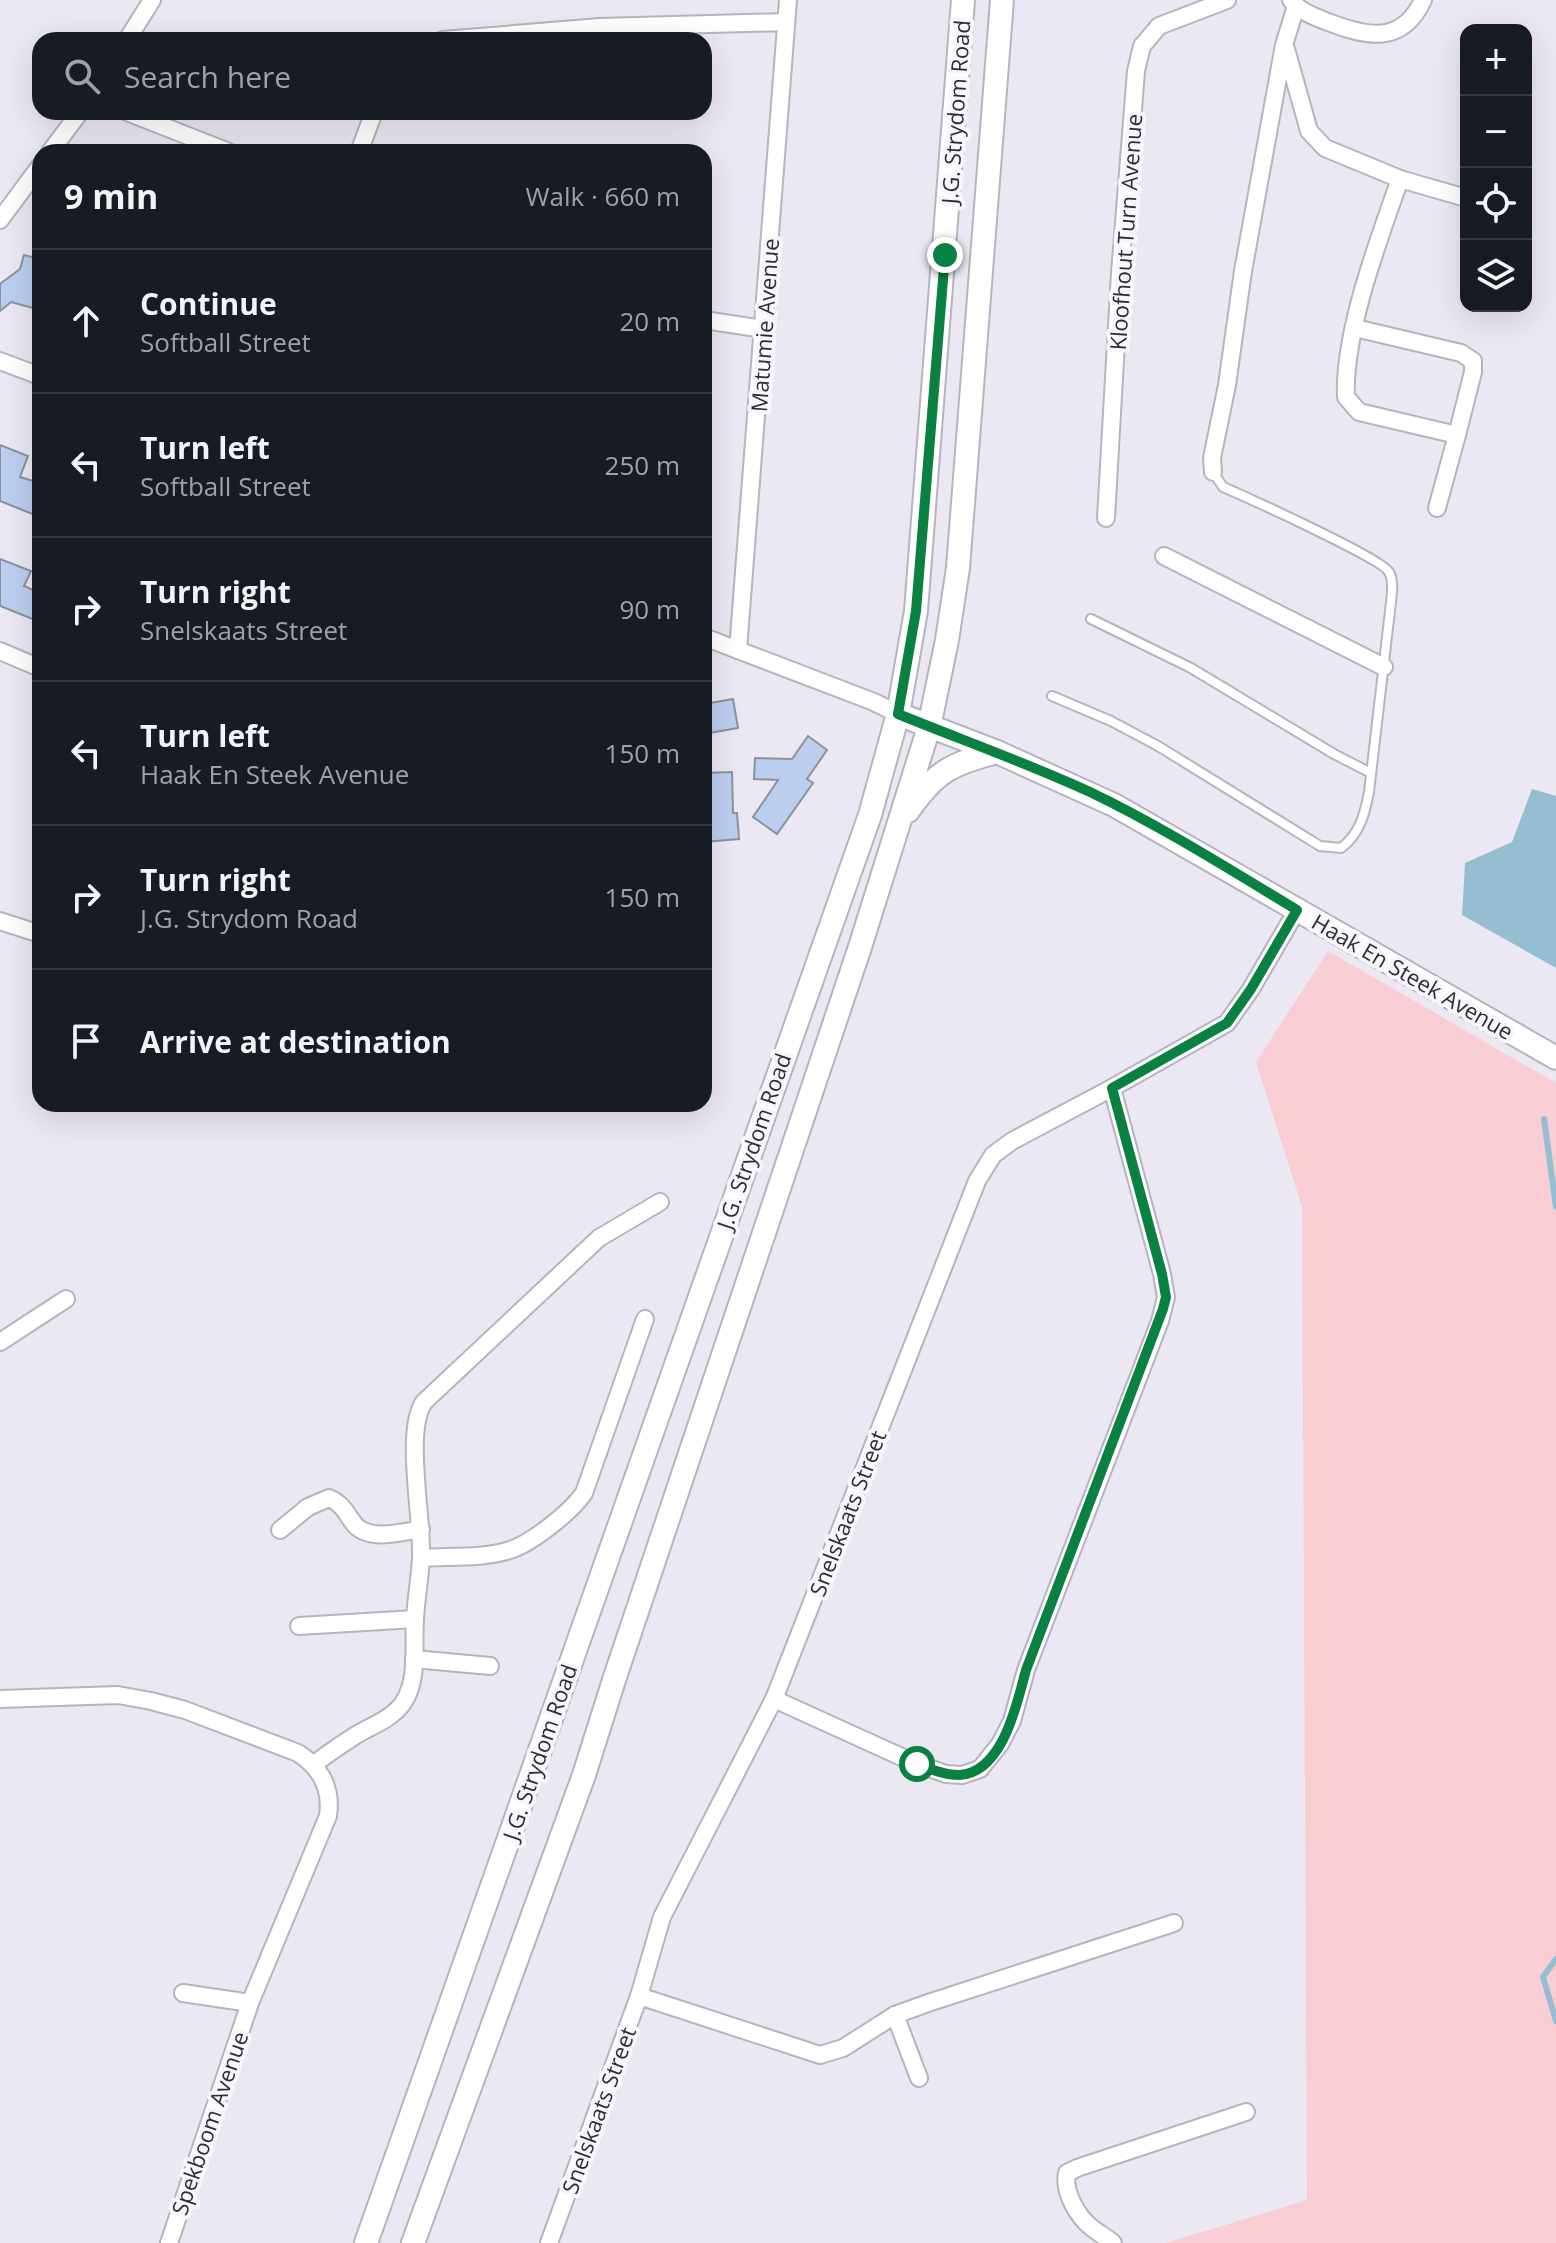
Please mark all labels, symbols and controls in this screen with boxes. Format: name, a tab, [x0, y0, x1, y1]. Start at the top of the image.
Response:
street label: J.G. Strydom Road	[933, 19, 976, 207]
map controls	[1460, 24, 1532, 312]
button: +	[1460, 24, 1532, 96]
search box	[32, 32, 712, 120]
icon: search	[60, 54, 104, 98]
text: Search here	[124, 56, 291, 97]
button: −	[1460, 96, 1532, 168]
street label: Kloofhout Turn Avenue	[1102, 113, 1148, 351]
button: locate	[1460, 168, 1532, 240]
text: 9 min	[64, 173, 158, 219]
text: Walk · 660 m	[526, 178, 680, 214]
street label: Matumie Avenue	[743, 237, 785, 413]
route end	[927, 237, 963, 273]
button: layers	[1460, 240, 1532, 312]
text: Continue	[140, 283, 277, 324]
icon: ahead	[64, 299, 108, 343]
text: 20 m	[619, 303, 680, 339]
text: Softball Street	[140, 324, 311, 360]
text: Turn left	[140, 427, 270, 468]
icon: left	[64, 443, 108, 487]
text: 250 m	[605, 447, 680, 483]
text: Softball Street	[140, 468, 311, 504]
text: Turn right	[140, 571, 291, 612]
icon: right	[64, 587, 108, 631]
text: 90 m	[619, 591, 680, 627]
text: Snelskaats Street	[140, 612, 347, 648]
text: Turn left	[140, 715, 270, 756]
icon: left	[64, 731, 108, 775]
text: 150 m	[605, 735, 680, 771]
text: Haak En Steek Avenue	[140, 756, 409, 792]
text: Turn right	[140, 859, 291, 900]
icon: right	[64, 875, 108, 919]
text: 150 m	[605, 879, 680, 915]
text: J.G. Strydom Road	[140, 900, 358, 936]
street label: Haak En Steek Avenue	[1307, 906, 1519, 1046]
icon: arrive	[64, 1019, 108, 1063]
text: Arrive at destination	[140, 1021, 451, 1062]
street label: J.G. Strydom Road	[708, 1049, 797, 1235]
street label: Snelskaats Street	[802, 1426, 892, 1600]
street label: J.G. Strydom Road	[494, 1660, 583, 1846]
route start	[899, 1746, 935, 1782]
street label: Snelskaats Street	[554, 2022, 642, 2198]
street label: Spekboom Avenue	[164, 2027, 254, 2219]

